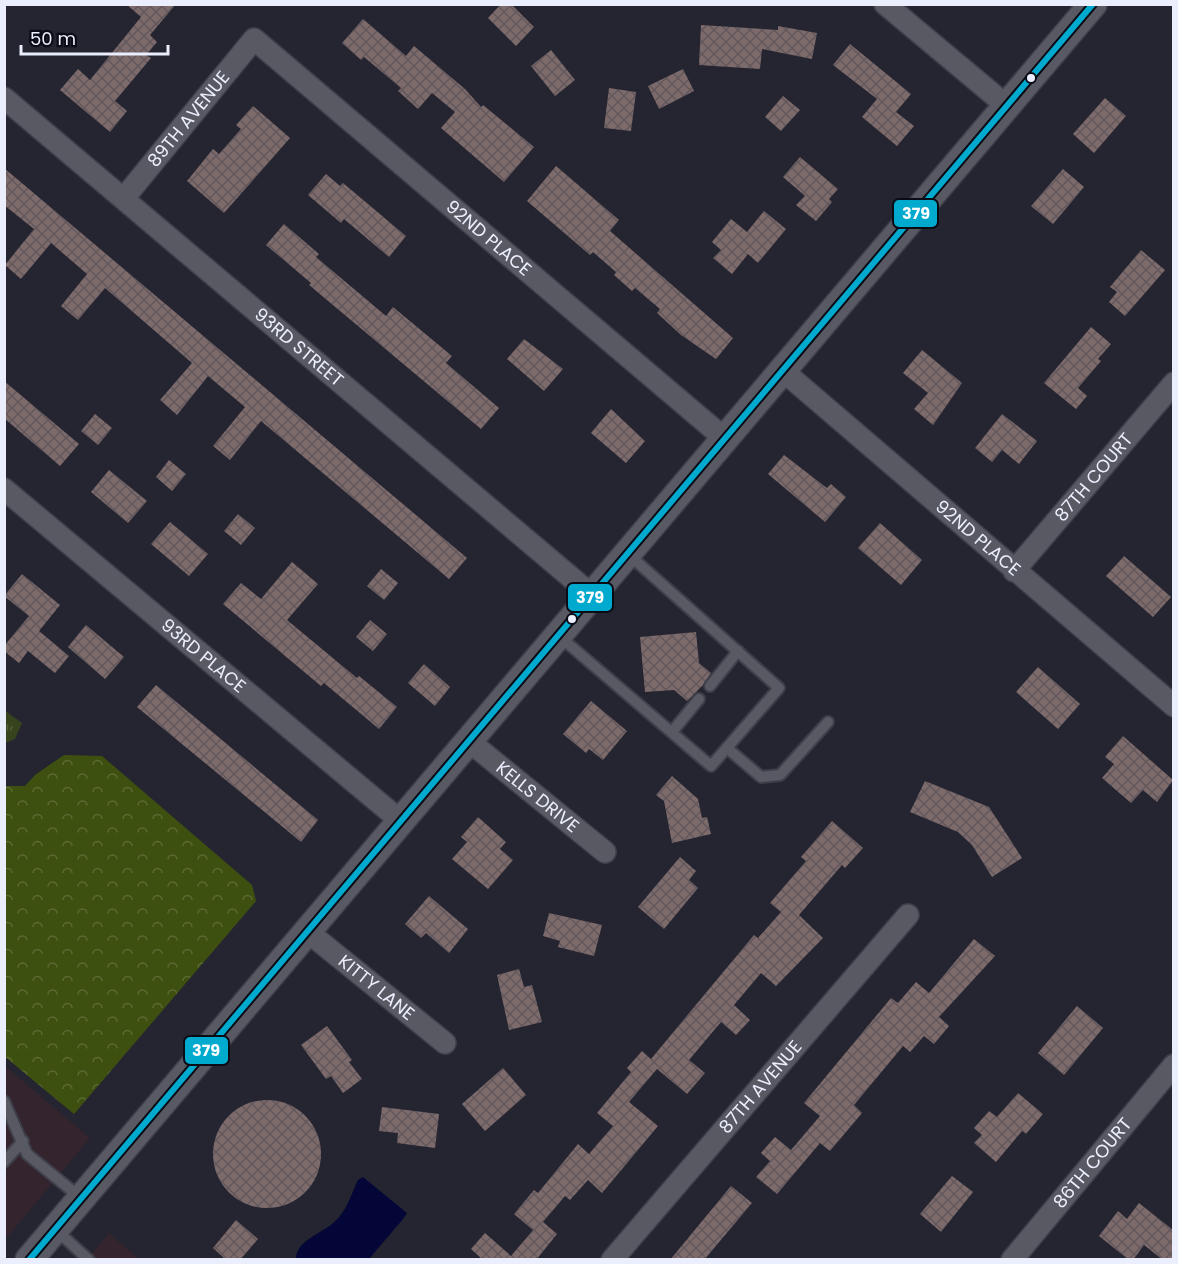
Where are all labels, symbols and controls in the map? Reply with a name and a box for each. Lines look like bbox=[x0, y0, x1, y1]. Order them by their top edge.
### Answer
scale bar bbox=[21, 18, 168, 56]
text: 50 m bbox=[30, 26, 76, 51]
street label: 89TH AVENUE bbox=[141, 65, 235, 172]
unlabelled marker bbox=[1025, 72, 1037, 84]
street label: 92ND PLACE bbox=[441, 194, 537, 281]
line badge: 379 bbox=[893, 199, 938, 228]
text: 379 bbox=[902, 202, 930, 225]
street label: 93RD STREET bbox=[249, 302, 349, 392]
street label: 87TH COURT bbox=[1048, 427, 1138, 527]
street label: 92ND PLACE bbox=[930, 494, 1026, 581]
line badge: 379 bbox=[567, 583, 613, 612]
text: 379 bbox=[576, 586, 604, 609]
street label: 93RD PLACE bbox=[156, 613, 252, 698]
unlabelled marker bbox=[566, 613, 578, 625]
street label: KELLS DRIVE bbox=[491, 755, 585, 838]
street label: KITTY LANE bbox=[333, 948, 420, 1026]
street label: 87TH AVENUE bbox=[713, 1035, 807, 1139]
line badge: 379 bbox=[184, 1036, 229, 1065]
text: 379 bbox=[192, 1039, 220, 1062]
street label: 86TH COURT bbox=[1047, 1112, 1137, 1213]

